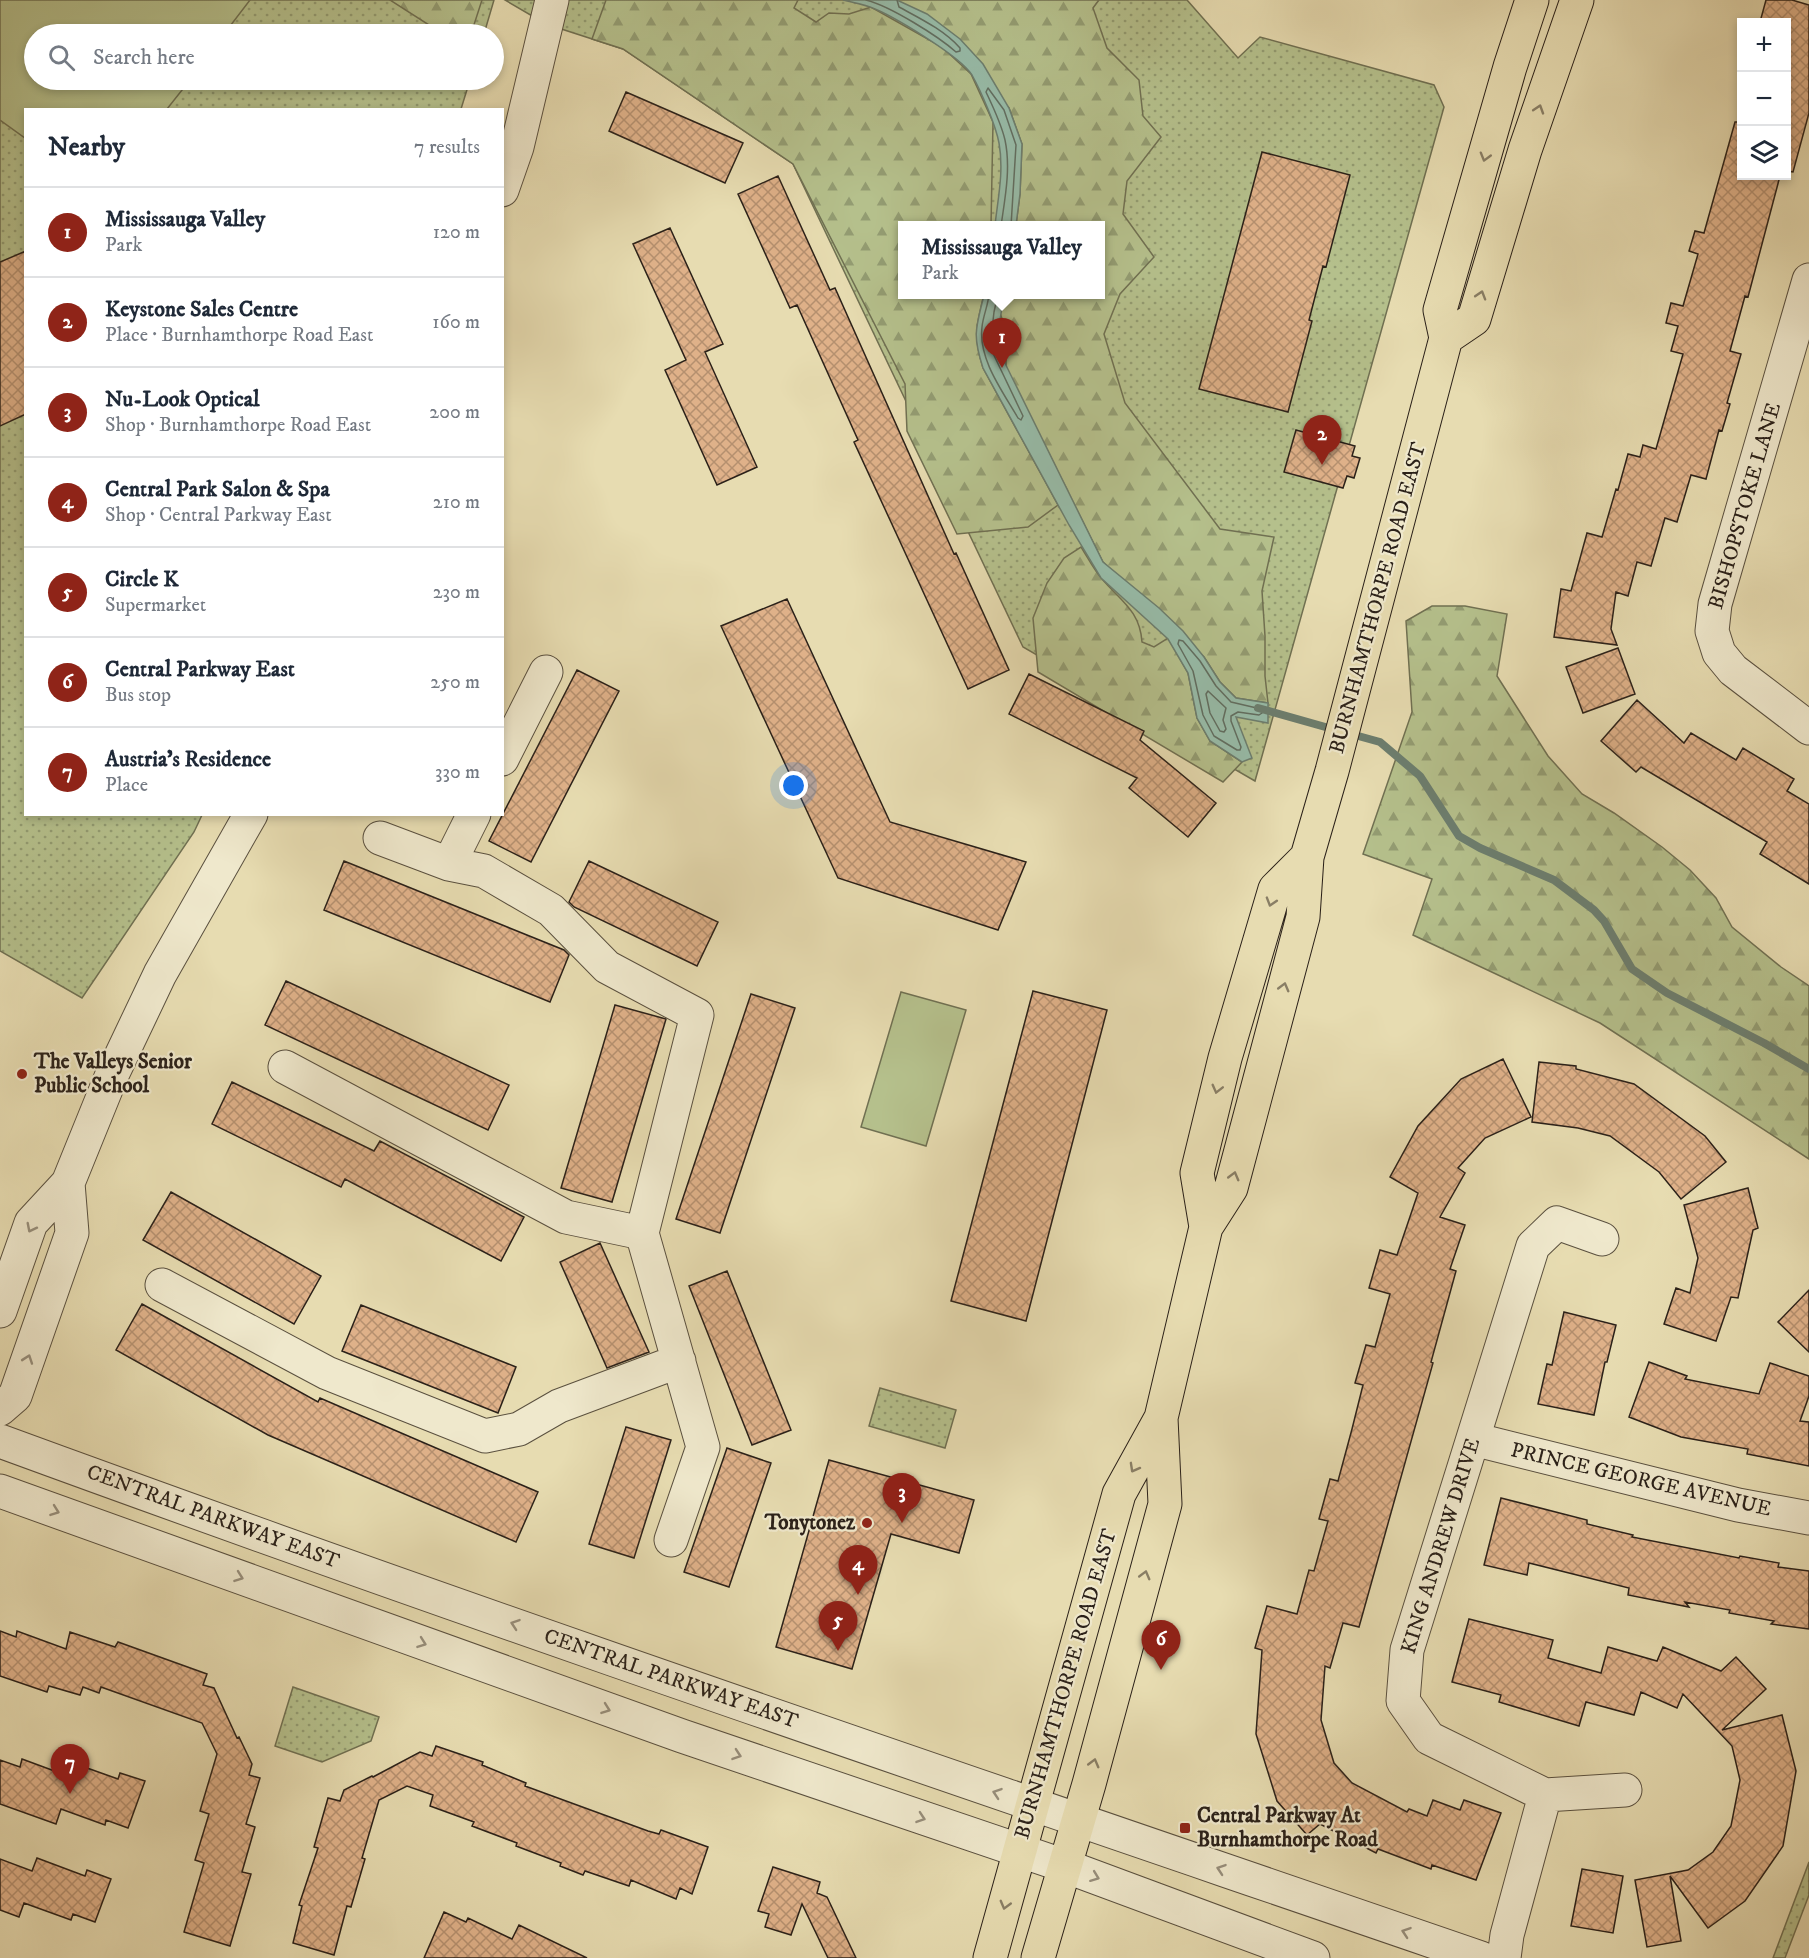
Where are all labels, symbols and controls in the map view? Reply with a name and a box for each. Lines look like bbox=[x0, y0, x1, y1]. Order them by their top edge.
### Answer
map controls bbox=[1737, 18, 1791, 180]
button: + bbox=[1737, 18, 1791, 72]
search box bbox=[24, 24, 504, 90]
icon: search bbox=[45, 41, 78, 74]
text: Search here bbox=[93, 44, 195, 71]
button: − bbox=[1737, 72, 1791, 126]
one-way arrow bbox=[1531, 104, 1544, 115]
button: layers bbox=[1737, 126, 1791, 180]
text: Nearby bbox=[48, 131, 125, 164]
text: 7 results bbox=[414, 135, 480, 160]
one-way arrow bbox=[1480, 151, 1492, 161]
text: Mississauga Valley bbox=[105, 206, 265, 233]
text: 1 bbox=[64, 220, 71, 245]
text: 120 m bbox=[433, 220, 480, 245]
popup bbox=[898, 221, 1105, 299]
text: Park bbox=[105, 233, 142, 258]
text: Mississauga Valley bbox=[921, 234, 1082, 261]
text: Park bbox=[921, 261, 959, 286]
one-way arrow bbox=[1474, 290, 1486, 301]
text: Keystone Sales Centre bbox=[105, 296, 298, 323]
text: 2 bbox=[63, 310, 72, 335]
text: 160 m bbox=[432, 310, 480, 335]
pin: 1 bbox=[982, 318, 1022, 368]
text: Place · Burnhamthorpe Road East bbox=[105, 323, 373, 348]
text: Nu-Look Optical bbox=[105, 386, 260, 413]
text: 3 bbox=[64, 400, 71, 425]
text: 200 m bbox=[429, 400, 480, 425]
street label: BISHOPSTOKE LANE bbox=[1703, 400, 1787, 612]
text: Shop · Burnhamthorpe Road East bbox=[105, 413, 371, 438]
pin: 2 bbox=[1302, 416, 1342, 465]
street label: BURNHAMTHORPE ROAD EAST bbox=[1324, 439, 1432, 757]
text: Central Park Salon & Spa bbox=[105, 476, 330, 503]
text: 4 bbox=[62, 490, 73, 515]
text: 210 m bbox=[433, 490, 480, 515]
text: Shop · Central Parkway East bbox=[105, 503, 332, 528]
text: Circle K bbox=[105, 566, 179, 593]
text: 5 bbox=[63, 580, 72, 605]
text: 230 m bbox=[433, 580, 480, 605]
text: Supermarket bbox=[105, 593, 206, 618]
text: Central Parkway East bbox=[105, 656, 295, 683]
text: 6 bbox=[62, 670, 73, 695]
text: 250 m bbox=[430, 670, 480, 695]
text: Bus stop bbox=[105, 683, 171, 708]
text: Austria's Residence bbox=[105, 746, 271, 773]
text: 7 bbox=[62, 760, 73, 785]
text: 330 m bbox=[435, 760, 480, 785]
your location bbox=[779, 771, 808, 800]
text: Place bbox=[105, 773, 148, 798]
one-way arrow bbox=[1266, 896, 1278, 907]
one-way arrow bbox=[1277, 982, 1289, 993]
place label: The Valleys Senior Public School bbox=[33, 1049, 193, 1099]
marker: The Valleys Senior Public School bbox=[15, 1067, 29, 1081]
one-way arrow bbox=[1212, 1084, 1225, 1094]
one-way arrow bbox=[1227, 1171, 1240, 1181]
one-way arrow bbox=[27, 1221, 38, 1232]
one-way arrow bbox=[20, 1354, 33, 1365]
street label: KING ANDREW DRIVE bbox=[1396, 1435, 1486, 1657]
street label: PRINCE GEORGE AVENUE bbox=[1508, 1437, 1774, 1523]
street label: CENTRAL PARKWAY EAST bbox=[83, 1459, 343, 1575]
one-way arrow bbox=[1129, 1462, 1141, 1472]
pin: 3 bbox=[882, 1474, 922, 1523]
one-way arrow bbox=[49, 1504, 60, 1516]
place label: Tonytonez bbox=[764, 1510, 856, 1536]
marker: Tonytonez bbox=[860, 1516, 874, 1530]
street label: BURNHAMTHORPE ROAD EAST bbox=[1009, 1526, 1123, 1842]
pin: 4 bbox=[838, 1546, 878, 1595]
one-way arrow bbox=[233, 1569, 243, 1582]
one-way arrow bbox=[1138, 1570, 1151, 1580]
pin: 5 bbox=[818, 1602, 858, 1651]
one-way arrow bbox=[511, 1619, 521, 1632]
pin: 6 bbox=[1142, 1620, 1180, 1670]
street label: CENTRAL PARKWAY EAST bbox=[541, 1623, 802, 1735]
one-way arrow bbox=[416, 1635, 427, 1648]
one-way arrow bbox=[600, 1701, 611, 1714]
pin: 7 bbox=[50, 1744, 90, 1794]
one-way arrow bbox=[731, 1747, 742, 1760]
one-way arrow bbox=[1087, 1758, 1100, 1768]
one-way arrow bbox=[992, 1787, 1003, 1800]
place label: Central Parkway At Burnhamthorpe Road bbox=[1197, 1803, 1378, 1853]
one-way arrow bbox=[915, 1811, 926, 1823]
marker: Central Parkway At Burnhamthorpe Road bbox=[1178, 1821, 1192, 1835]
one-way arrow bbox=[1216, 1863, 1227, 1876]
one-way arrow bbox=[1089, 1870, 1100, 1882]
one-way arrow bbox=[1000, 1899, 1012, 1910]
one-way arrow bbox=[1401, 1927, 1412, 1940]

